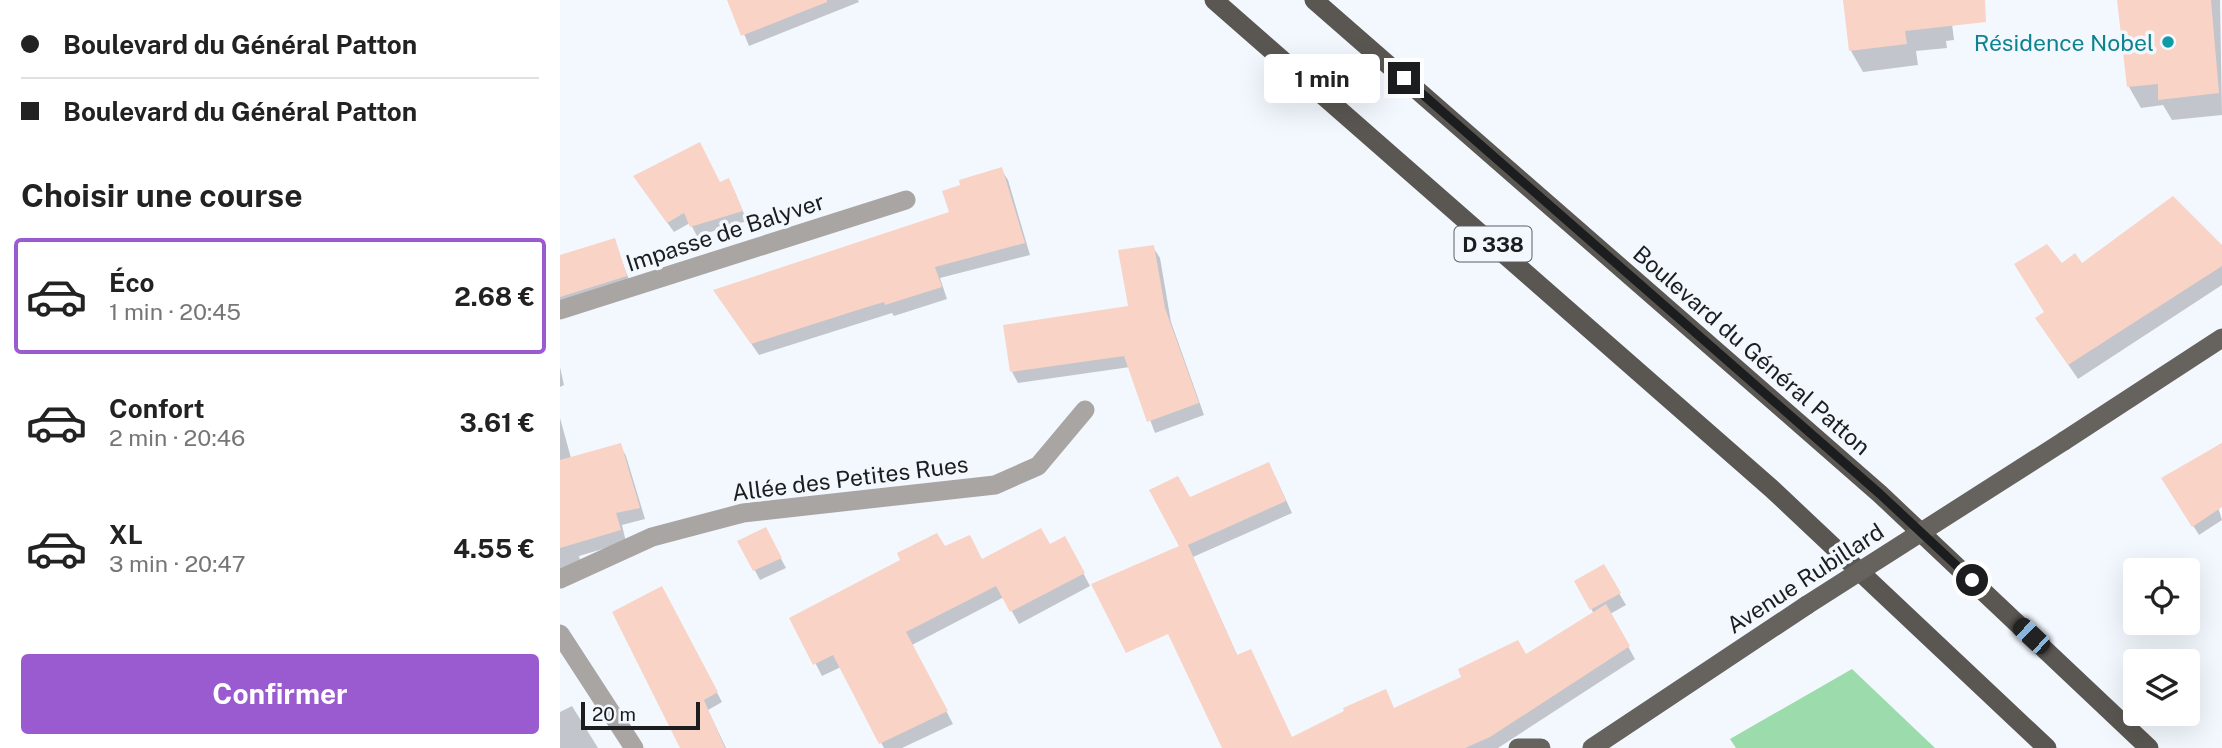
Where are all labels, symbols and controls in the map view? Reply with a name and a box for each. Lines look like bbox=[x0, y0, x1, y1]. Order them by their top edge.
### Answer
text: Boulevard du Général Patton bbox=[63, 29, 417, 60]
place label: Résidence Nobel bbox=[1974, 29, 2154, 56]
marker: Résidence Nobel bbox=[2160, 34, 2176, 50]
callout: 1 min bbox=[1264, 54, 1380, 102]
route end bbox=[1388, 62, 1420, 94]
text: 1 min bbox=[1294, 65, 1350, 92]
text: Boulevard du Général Patton bbox=[63, 96, 417, 127]
text: Choisir une course bbox=[21, 177, 303, 214]
street label: Impasse de Balyver bbox=[623, 187, 827, 277]
road number: D 338 bbox=[1454, 226, 1532, 262]
street label: Boulevard du Général Patton bbox=[1628, 240, 1876, 460]
icon: car bbox=[25, 265, 88, 328]
text: Éco bbox=[109, 267, 155, 298]
text: 2.68 € bbox=[454, 281, 535, 312]
text: 1 min · 20:45 bbox=[109, 298, 241, 325]
icon: car bbox=[25, 391, 88, 454]
text: Confort bbox=[109, 393, 205, 424]
text: 3.61 € bbox=[460, 407, 535, 438]
text: 2 min · 20:46 bbox=[109, 424, 245, 451]
street label: Allée des Petites Rues bbox=[730, 450, 970, 506]
icon: car bbox=[25, 517, 88, 580]
street label: Avenue Rubillard bbox=[1721, 517, 1889, 639]
text: XL bbox=[109, 519, 143, 550]
text: 4.55 € bbox=[453, 533, 535, 564]
text: 3 min · 20:47 bbox=[109, 550, 245, 577]
map controls bbox=[2123, 558, 2200, 726]
button: locate bbox=[2123, 558, 2200, 635]
route start bbox=[1956, 564, 1988, 596]
car bbox=[2009, 614, 2054, 658]
button: layers bbox=[2123, 649, 2200, 726]
button: Confirmer bbox=[21, 654, 539, 734]
scale bar bbox=[581, 699, 700, 731]
text: 20 m bbox=[592, 703, 636, 725]

